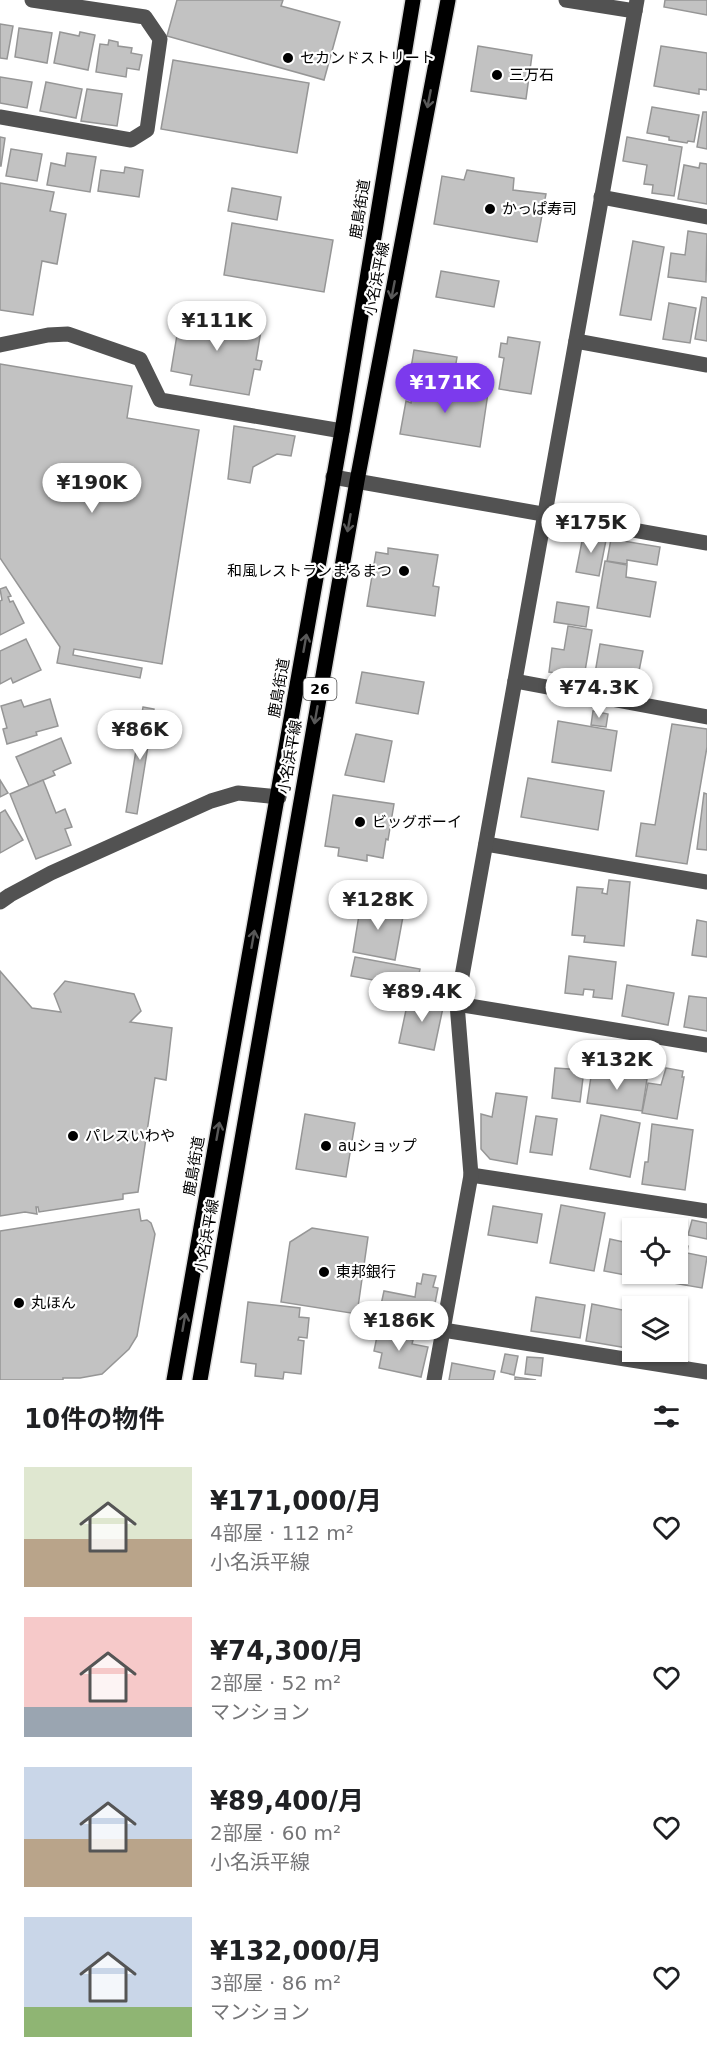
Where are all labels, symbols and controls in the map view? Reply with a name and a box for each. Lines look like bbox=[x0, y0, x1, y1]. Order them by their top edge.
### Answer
place label: セカンドストリート bbox=[300, 49, 435, 67]
marker: セカンドストリート bbox=[281, 51, 295, 65]
place label: 三万石 bbox=[509, 66, 554, 84]
marker: 三万石 bbox=[490, 68, 504, 82]
one-way arrow bbox=[423, 88, 434, 108]
street label: 鹿島街道 bbox=[346, 178, 374, 240]
place label: かっぱ寿司 bbox=[502, 200, 577, 218]
marker: かっぱ寿司 bbox=[483, 202, 497, 216]
street label: 小名浜平線 bbox=[361, 240, 393, 318]
one-way arrow bbox=[387, 280, 398, 300]
pin: ¥111K bbox=[175, 301, 259, 352]
text: ¥111K bbox=[181, 308, 253, 332]
pin: ¥171K bbox=[403, 363, 487, 414]
text: ¥171K bbox=[409, 370, 481, 394]
pin: ¥190K bbox=[50, 463, 134, 514]
text: ¥190K bbox=[56, 470, 128, 494]
pin: ¥175K bbox=[549, 503, 633, 554]
text: ¥175K bbox=[555, 510, 627, 534]
one-way arrow bbox=[344, 513, 355, 533]
place label: 和風レストランまるまつ bbox=[227, 562, 392, 580]
marker: 和風レストランまるまつ bbox=[397, 564, 411, 578]
one-way arrow bbox=[300, 634, 311, 653]
street label: 鹿島街道 bbox=[265, 657, 293, 719]
pin: ¥74.3K bbox=[550, 668, 648, 719]
text: ¥74.3K bbox=[560, 675, 638, 699]
road number: 26 bbox=[304, 678, 336, 700]
one-way arrow bbox=[310, 705, 321, 725]
pin: ¥86K bbox=[104, 710, 176, 761]
text: ¥86K bbox=[111, 717, 169, 741]
street label: 小名浜平線 bbox=[275, 718, 305, 796]
place label: ビッグボーイ bbox=[372, 813, 462, 831]
marker: ビッグボーイ bbox=[353, 815, 367, 829]
pin: ¥128K bbox=[336, 880, 420, 931]
text: ¥128K bbox=[342, 887, 414, 911]
one-way arrow bbox=[248, 929, 259, 949]
pin: ¥89.4K bbox=[373, 972, 471, 1023]
text: ¥89.4K bbox=[383, 979, 461, 1003]
pin: ¥132K bbox=[575, 1040, 659, 1091]
text: ¥132K bbox=[581, 1047, 653, 1071]
one-way arrow bbox=[213, 1121, 224, 1141]
place label: パレスいわや bbox=[85, 1127, 175, 1145]
marker: パレスいわや bbox=[66, 1129, 80, 1143]
street label: 鹿島街道 bbox=[180, 1135, 208, 1197]
place label: auショップ bbox=[338, 1137, 417, 1155]
marker: auショップ bbox=[319, 1139, 333, 1153]
street label: 小名浜平線 bbox=[192, 1197, 222, 1275]
map controls bbox=[622, 1218, 688, 1362]
button: locate bbox=[622, 1218, 688, 1284]
place label: 東邦銀行 bbox=[336, 1263, 396, 1281]
marker: 東邦銀行 bbox=[317, 1265, 331, 1279]
place label: 丸ほん bbox=[31, 1294, 76, 1312]
marker: 丸ほん bbox=[12, 1296, 26, 1310]
button: layers bbox=[622, 1296, 688, 1362]
pin: ¥186K bbox=[357, 1301, 441, 1352]
text: ¥186K bbox=[363, 1308, 435, 1332]
one-way arrow bbox=[179, 1313, 190, 1333]
icon: filters bbox=[650, 1400, 683, 1433]
text: 10件の物件 bbox=[24, 1404, 164, 1434]
text: ¥171,000/月 bbox=[210, 1486, 382, 1516]
icon: home bbox=[72, 1491, 144, 1563]
icon: heart bbox=[650, 1511, 683, 1544]
text: 4部屋 · 112 m² bbox=[210, 1521, 354, 1545]
text: 小名浜平線 bbox=[210, 1550, 310, 1574]
text: ¥74,300/月 bbox=[210, 1636, 364, 1666]
icon: home bbox=[72, 1641, 144, 1713]
icon: heart bbox=[650, 1661, 683, 1694]
text: 2部屋 · 52 m² bbox=[210, 1671, 341, 1695]
text: マンション bbox=[210, 1700, 310, 1724]
text: ¥89,400/月 bbox=[210, 1786, 364, 1816]
icon: home bbox=[72, 1791, 144, 1863]
icon: heart bbox=[650, 1811, 683, 1844]
text: 2部屋 · 60 m² bbox=[210, 1821, 341, 1845]
text: 小名浜平線 bbox=[210, 1850, 310, 1874]
text: ¥132,000/月 bbox=[210, 1936, 382, 1966]
icon: home bbox=[72, 1941, 144, 2013]
icon: heart bbox=[650, 1961, 683, 1994]
text: 3部屋 · 86 m² bbox=[210, 1971, 341, 1995]
text: マンション bbox=[210, 2000, 310, 2024]

